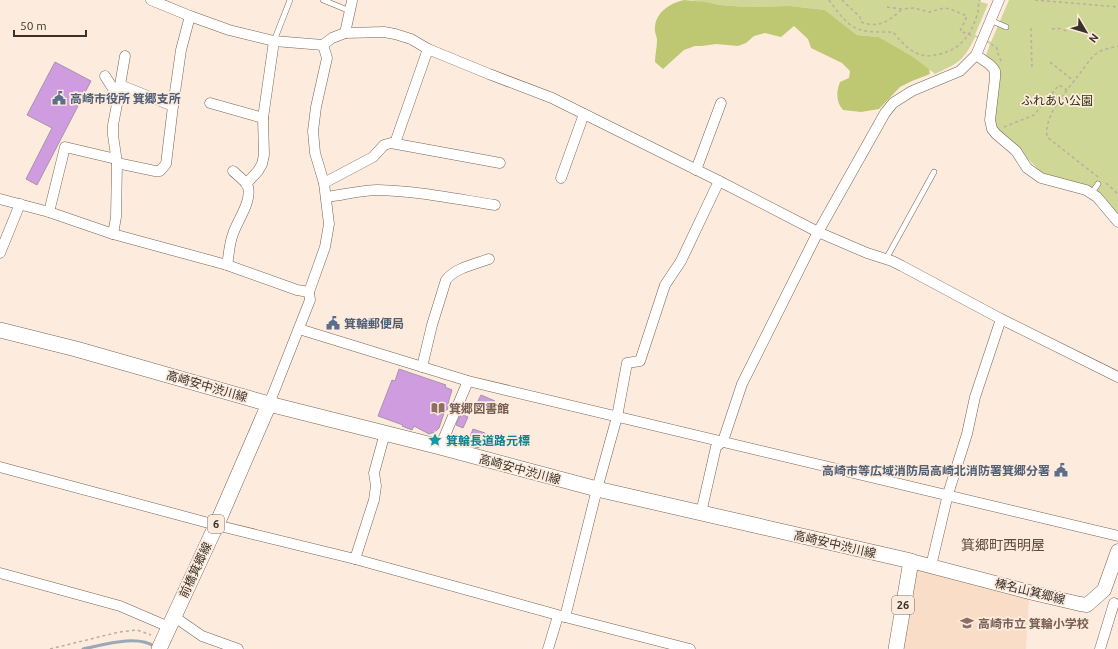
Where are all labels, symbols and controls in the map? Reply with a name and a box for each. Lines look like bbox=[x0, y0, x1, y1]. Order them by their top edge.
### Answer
scale bar bbox=[14, 12, 86, 38]
north arrow bbox=[1066, 12, 1106, 52]
text: 50 m bbox=[20, 19, 47, 32]
text: N bbox=[1087, 31, 1101, 45]
public building icon: 高崎市役所 箕郷支所 bbox=[51, 90, 67, 106]
place label: 高崎市役所 箕郷支所 bbox=[70, 92, 181, 105]
park label: ふれあい公園 bbox=[1021, 94, 1093, 107]
public building icon: 箕輪郵便局 bbox=[325, 315, 341, 331]
place label: 箕輪郵便局 bbox=[344, 317, 404, 330]
street label: 高崎安中渋川線 bbox=[165, 368, 249, 404]
library icon: 箕郷図書館 bbox=[430, 400, 446, 416]
place label: 箕郷図書館 bbox=[449, 402, 509, 415]
place icon: 箕輪長道路元標 bbox=[427, 432, 443, 448]
place label: 箕輪長道路元標 bbox=[446, 434, 530, 447]
street label: 高崎安中渋川線 bbox=[478, 452, 562, 486]
public building icon: 高崎市等広域消防局高崎北消防署箕郷分署 bbox=[1053, 462, 1069, 478]
place label: 高崎市等広域消防局高崎北消防署箕郷分署 bbox=[822, 464, 1050, 477]
road number: 6 bbox=[208, 515, 224, 533]
street label: 高崎安中渋川線 bbox=[793, 528, 877, 560]
district label: 箕郷町西明屋 bbox=[961, 537, 1045, 553]
street label: 前橋箕郷線 bbox=[176, 540, 214, 600]
street label: 榛名山箕郷線 bbox=[993, 576, 1067, 606]
road number: 26 bbox=[892, 596, 914, 614]
school or university icon: 高崎市立 箕輪小学校 bbox=[959, 615, 975, 631]
place label: 高崎市立 箕輪小学校 bbox=[978, 617, 1089, 630]

